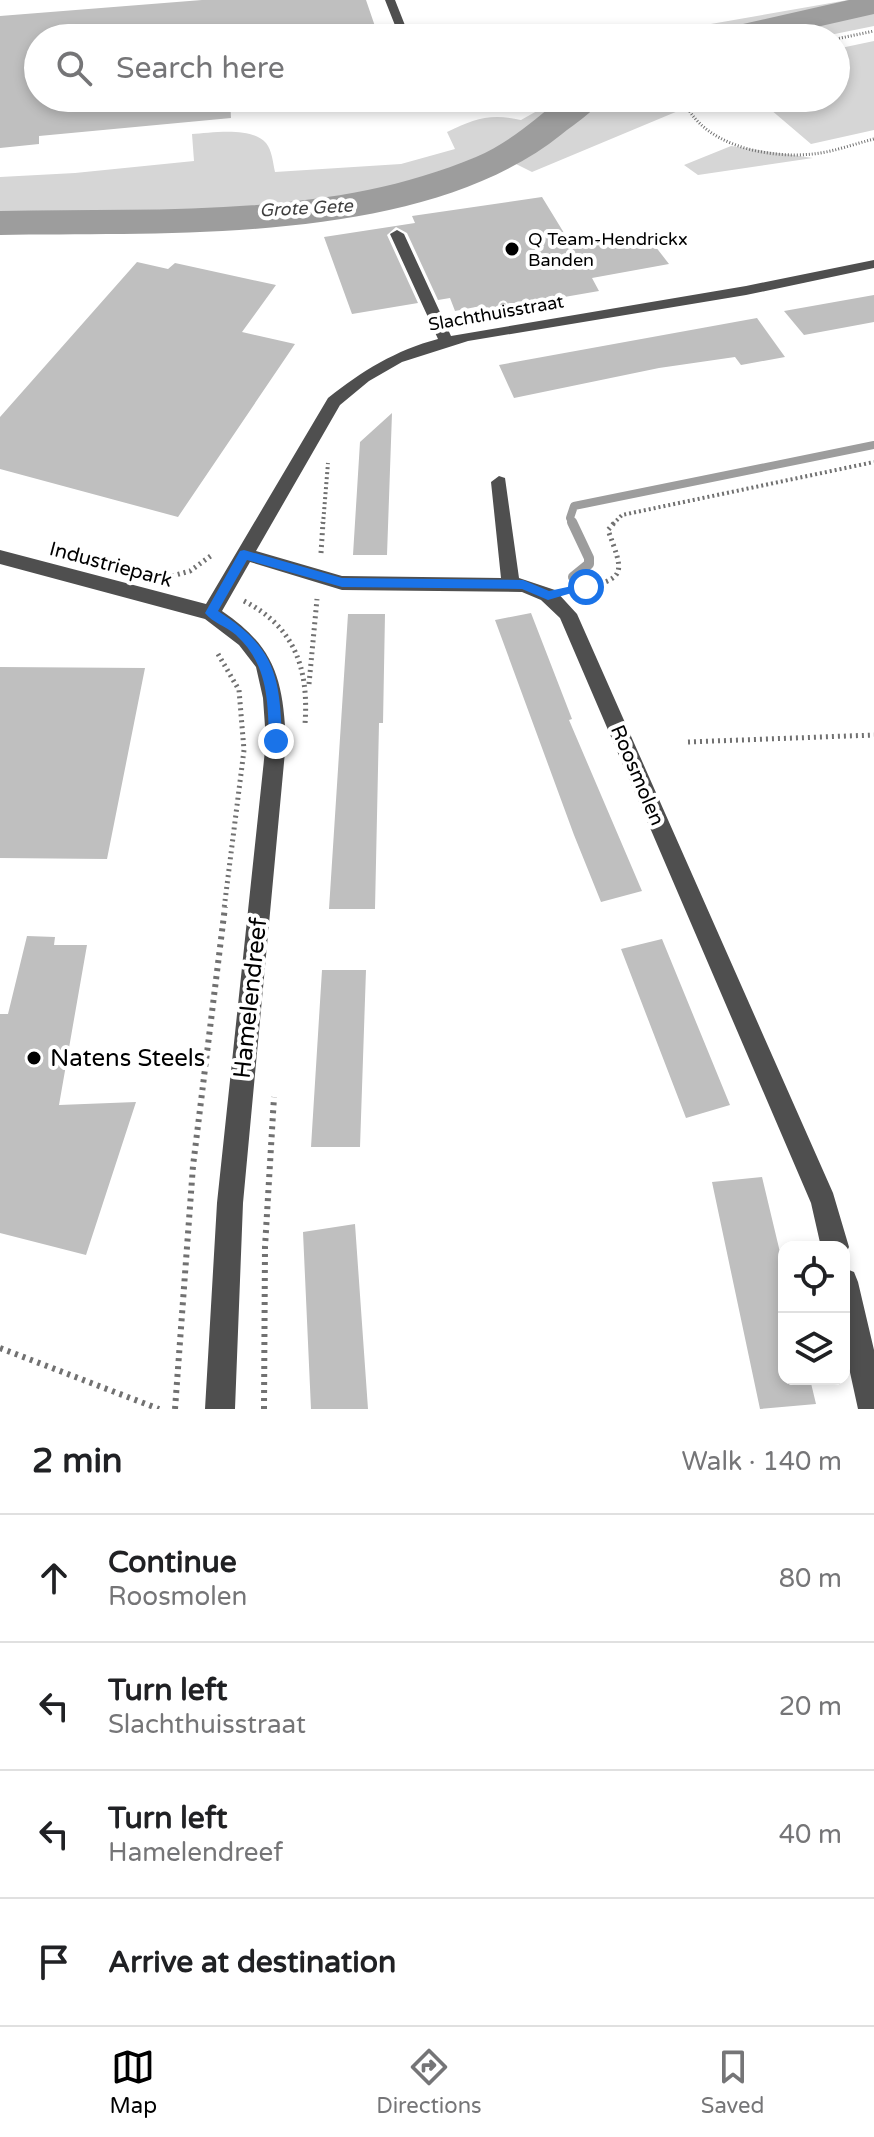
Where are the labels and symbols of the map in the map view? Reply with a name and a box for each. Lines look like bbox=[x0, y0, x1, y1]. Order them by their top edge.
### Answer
water label: Grote Gete bbox=[259, 195, 354, 221]
place label: Q Team-Hendrickx Banden bbox=[528, 228, 688, 271]
marker: Q Team-Hendrickx Banden bbox=[503, 240, 521, 258]
street label: Slachthuisstraat bbox=[427, 290, 565, 336]
street label: Industriepark bbox=[47, 537, 175, 593]
route start bbox=[568, 569, 604, 605]
street label: Roosmolen bbox=[605, 721, 669, 829]
route end bbox=[258, 723, 294, 759]
street label: Hamelendreef bbox=[228, 915, 273, 1080]
place label: Natens Steels bbox=[50, 1044, 205, 1073]
marker: Natens Steels bbox=[25, 1049, 43, 1067]

